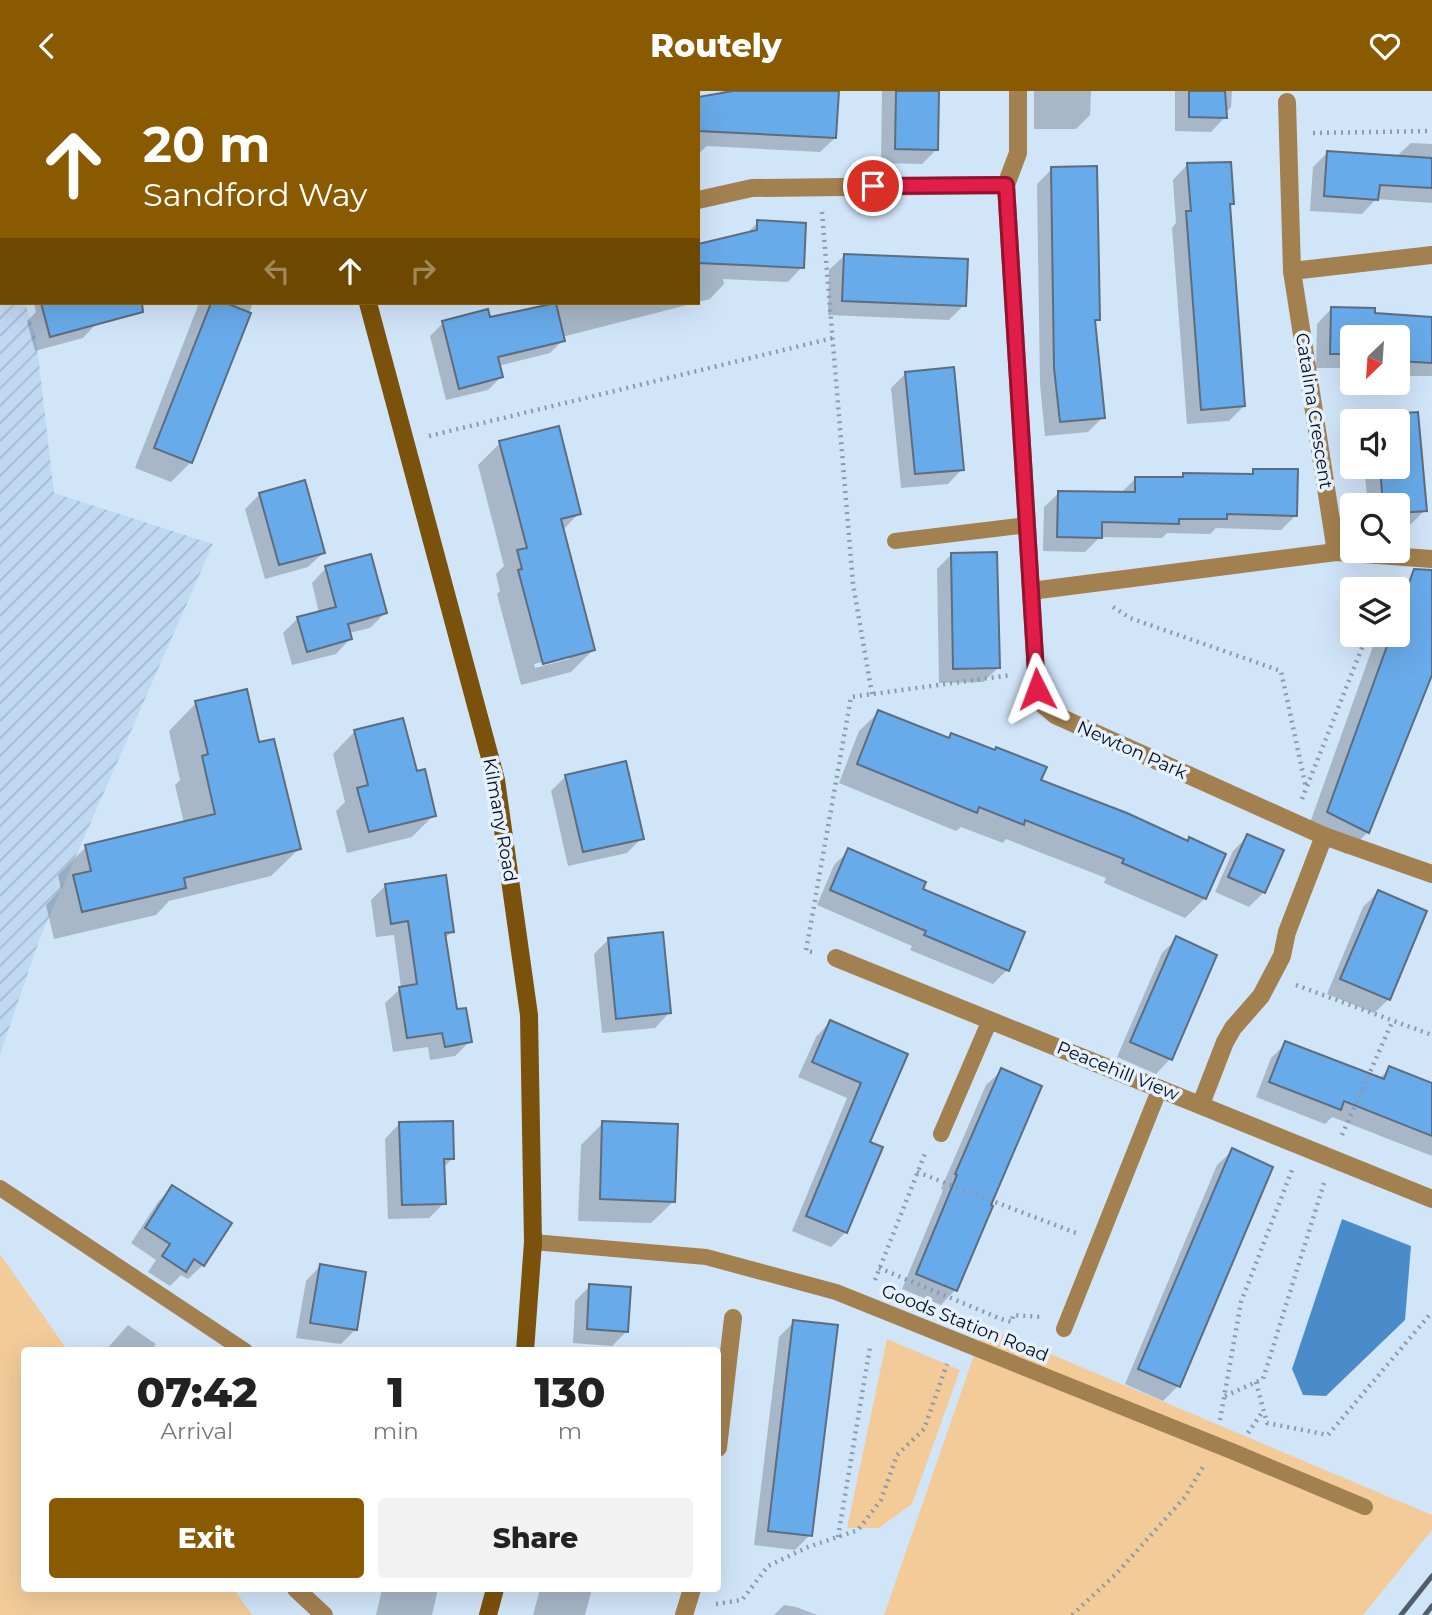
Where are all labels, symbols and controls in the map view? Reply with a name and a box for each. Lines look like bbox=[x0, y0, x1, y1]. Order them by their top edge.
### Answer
text: Routely bbox=[650, 26, 782, 65]
icon: back bbox=[28, 27, 66, 65]
icon: heart bbox=[1366, 27, 1404, 65]
text: 20 m bbox=[143, 115, 270, 174]
icon: ahead bbox=[28, 119, 119, 210]
pin bbox=[843, 156, 903, 216]
icon: arrive bbox=[854, 167, 892, 205]
text: Sandford Way bbox=[143, 175, 367, 214]
icon: left bbox=[258, 252, 296, 290]
icon: ahead bbox=[331, 252, 369, 290]
icon: right bbox=[404, 252, 442, 290]
north arrow bbox=[1340, 325, 1410, 395]
map controls bbox=[1340, 325, 1410, 647]
street label: Catalina Crescent bbox=[1291, 331, 1337, 491]
button: sound bbox=[1340, 409, 1410, 479]
button: search bbox=[1340, 493, 1410, 563]
button: layers bbox=[1340, 577, 1410, 647]
position arrow bbox=[1000, 652, 1074, 726]
street label: Newton Park bbox=[1074, 716, 1190, 784]
street label: Kilmany Road bbox=[478, 756, 522, 884]
street label: Peacehill View bbox=[1054, 1036, 1182, 1106]
street label: Goods Station Road bbox=[878, 1279, 1052, 1367]
text: 07:42 bbox=[136, 1366, 257, 1418]
text: 1 bbox=[387, 1366, 404, 1418]
text: 130 bbox=[534, 1366, 606, 1418]
text: Arrival bbox=[161, 1417, 233, 1445]
text: min bbox=[373, 1417, 419, 1445]
text: m bbox=[558, 1417, 582, 1445]
button: Exit bbox=[49, 1498, 364, 1578]
button: Share bbox=[378, 1498, 693, 1578]

